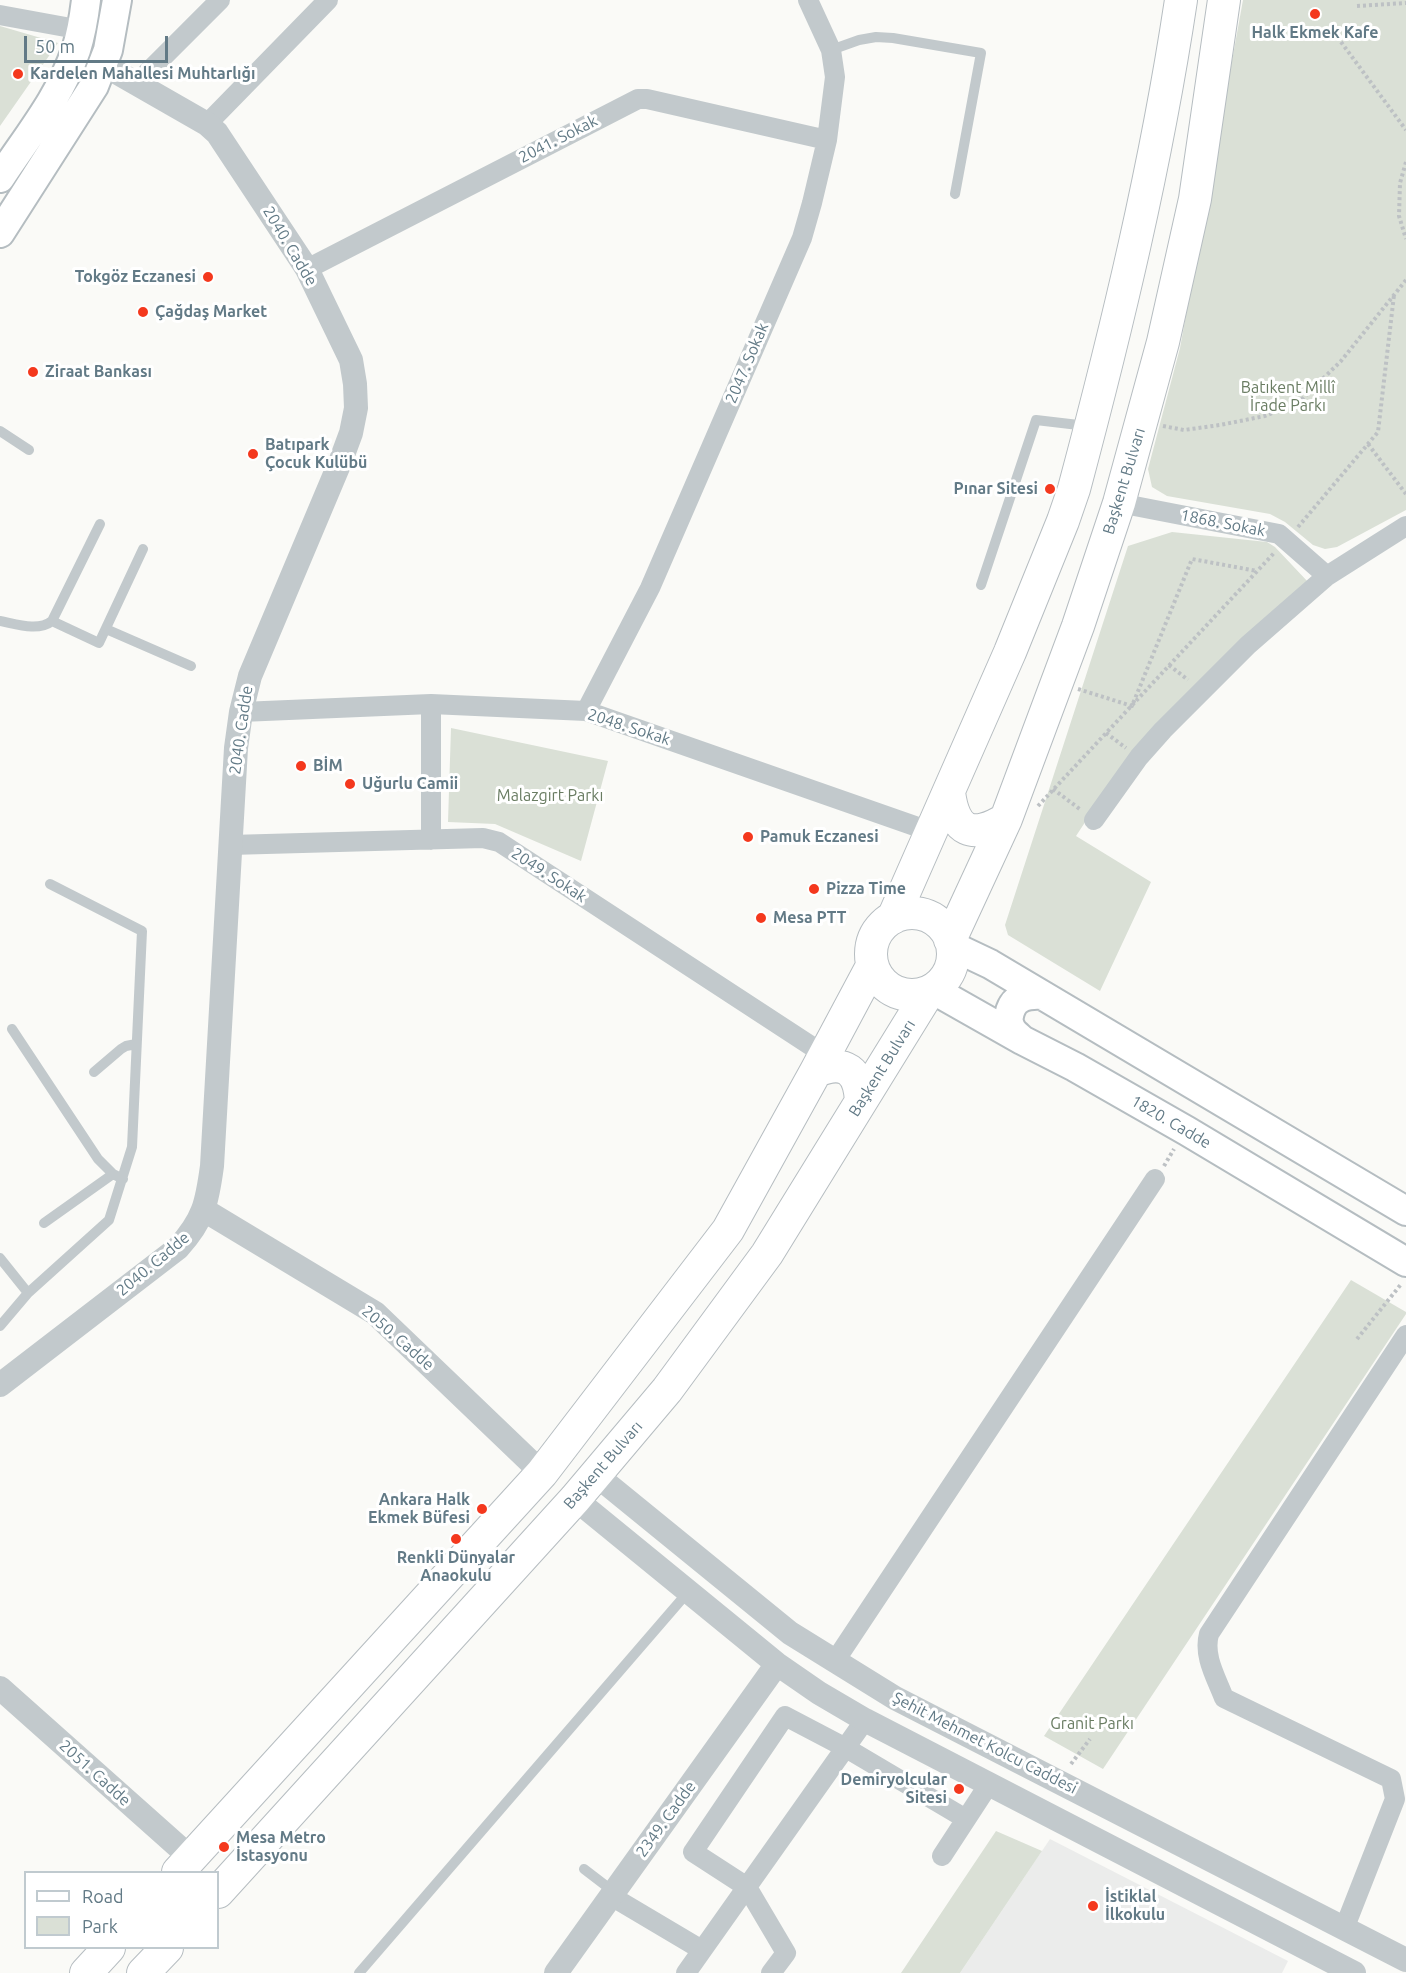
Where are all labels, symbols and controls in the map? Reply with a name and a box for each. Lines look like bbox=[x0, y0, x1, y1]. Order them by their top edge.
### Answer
marker: Halk Ekmek Kafe bbox=[1308, 7, 1322, 21]
place label: Halk Ekmek Kafe bbox=[1251, 23, 1379, 43]
scale bar bbox=[27, 24, 171, 62]
text: 50 m bbox=[35, 36, 75, 56]
place label: Kardelen Mahallesi Muhtarlığı bbox=[30, 64, 255, 84]
marker: Kardelen Mahallesi Muhtarlığı bbox=[11, 67, 25, 81]
street label: 2041. Sokak bbox=[515, 111, 601, 167]
street label: 2040. Cadde bbox=[259, 203, 321, 289]
place label: Tokgöz Eczanesi bbox=[75, 267, 196, 287]
marker: Tokgöz Eczanesi bbox=[201, 270, 215, 284]
place label: Çağdaş Market bbox=[155, 302, 267, 322]
marker: Çağdaş Market bbox=[136, 305, 150, 319]
street label: 2047. Sokak bbox=[721, 320, 773, 406]
place label: Ziraat Bankası bbox=[45, 362, 152, 382]
marker: Ziraat Bankası bbox=[26, 365, 40, 379]
park label: Batıkent Millî İrade Parkı bbox=[1241, 378, 1335, 416]
street label: Başkent Bulvarı bbox=[1099, 425, 1149, 537]
place label: Batıpark Çocuk Kulübü bbox=[265, 435, 367, 473]
marker: Batıpark Çocuk Kulübü bbox=[246, 447, 260, 461]
place label: Pınar Sitesi bbox=[954, 479, 1038, 499]
marker: Pınar Sitesi bbox=[1043, 482, 1057, 496]
street label: 1868. Sokak bbox=[1179, 505, 1267, 541]
street label: 2040. Cadde bbox=[225, 684, 257, 776]
street label: 2048. Sokak bbox=[585, 705, 673, 749]
place label: BİM bbox=[313, 756, 343, 776]
marker: BİM bbox=[294, 759, 308, 773]
place label: Uğurlu Camii bbox=[362, 774, 458, 794]
marker: Uğurlu Camii bbox=[343, 777, 357, 791]
park label: Malazgirt Parkı bbox=[497, 786, 603, 806]
place label: Pamuk Eczanesi bbox=[760, 827, 879, 847]
marker: Pamuk Eczanesi bbox=[741, 830, 755, 844]
street label: 2049. Sokak bbox=[508, 844, 590, 906]
place label: Pizza Time bbox=[826, 879, 906, 899]
marker: Pizza Time bbox=[807, 882, 821, 896]
place label: Mesa PTT bbox=[773, 908, 846, 928]
marker: Mesa PTT bbox=[754, 911, 768, 925]
street label: Başkent Bulvarı bbox=[845, 1016, 919, 1120]
street label: 1820. Cadde bbox=[1128, 1091, 1214, 1153]
street label: 2040. Cadde bbox=[113, 1228, 193, 1300]
street label: 2050. Cadde bbox=[358, 1301, 438, 1375]
street label: Başkent Bulvarı bbox=[560, 1417, 646, 1513]
place label: Ankara Halk Ekmek Büfesi bbox=[368, 1490, 470, 1528]
marker: Ankara Halk Ekmek Büfesi bbox=[475, 1502, 489, 1516]
marker: Renkli Dünyalar Anaokulu bbox=[449, 1532, 463, 1546]
place label: Renkli Dünyalar Anaokulu bbox=[397, 1548, 515, 1586]
street label: Şehit Mehmet Kolcu Caddesi bbox=[890, 1688, 1080, 1798]
park label: Granit Parkı bbox=[1050, 1714, 1134, 1734]
street label: 2051. Cadde bbox=[55, 1736, 135, 1810]
place label: Demiryolcular Sitesi bbox=[841, 1770, 947, 1808]
street label: 2349. Cadde bbox=[632, 1777, 700, 1861]
marker: Demiryolcular Sitesi bbox=[952, 1782, 966, 1796]
place label: Mesa Metro İstasyonu bbox=[236, 1828, 326, 1866]
marker: Mesa Metro İstasyonu bbox=[217, 1840, 231, 1854]
legend bbox=[24, 1871, 219, 1949]
text: Road bbox=[82, 1886, 124, 1906]
place label: İstiklal İlkokulu bbox=[1105, 1887, 1165, 1925]
marker: İstiklal İlkokulu bbox=[1086, 1899, 1100, 1913]
text: Park bbox=[82, 1916, 118, 1936]

